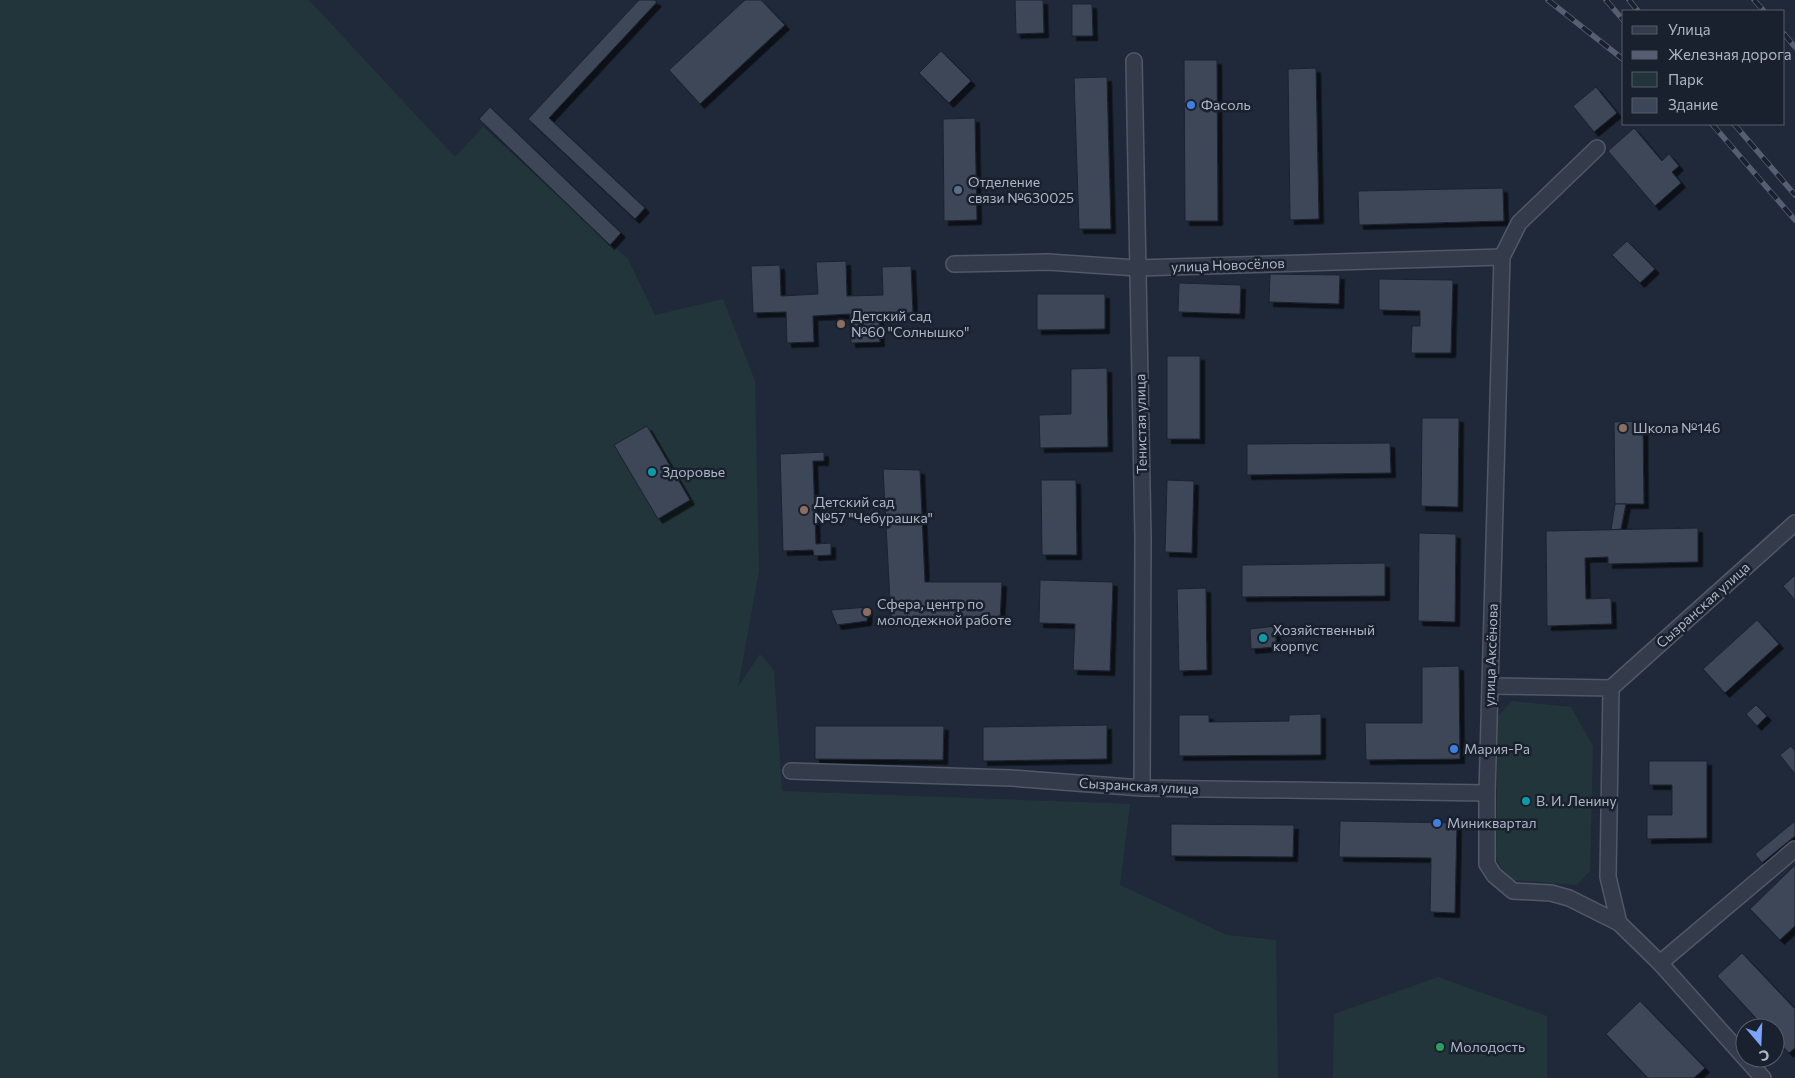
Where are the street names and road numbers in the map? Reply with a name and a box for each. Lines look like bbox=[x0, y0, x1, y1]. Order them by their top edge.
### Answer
street label: улица Новосёлов bbox=[1171, 254, 1285, 275]
street label: Тенистая улица bbox=[1131, 374, 1150, 474]
street label: Сызранская улица bbox=[1652, 558, 1753, 651]
street label: улица Аксёнова bbox=[1480, 603, 1501, 707]
street label: Сызранская улица bbox=[1079, 774, 1199, 797]

